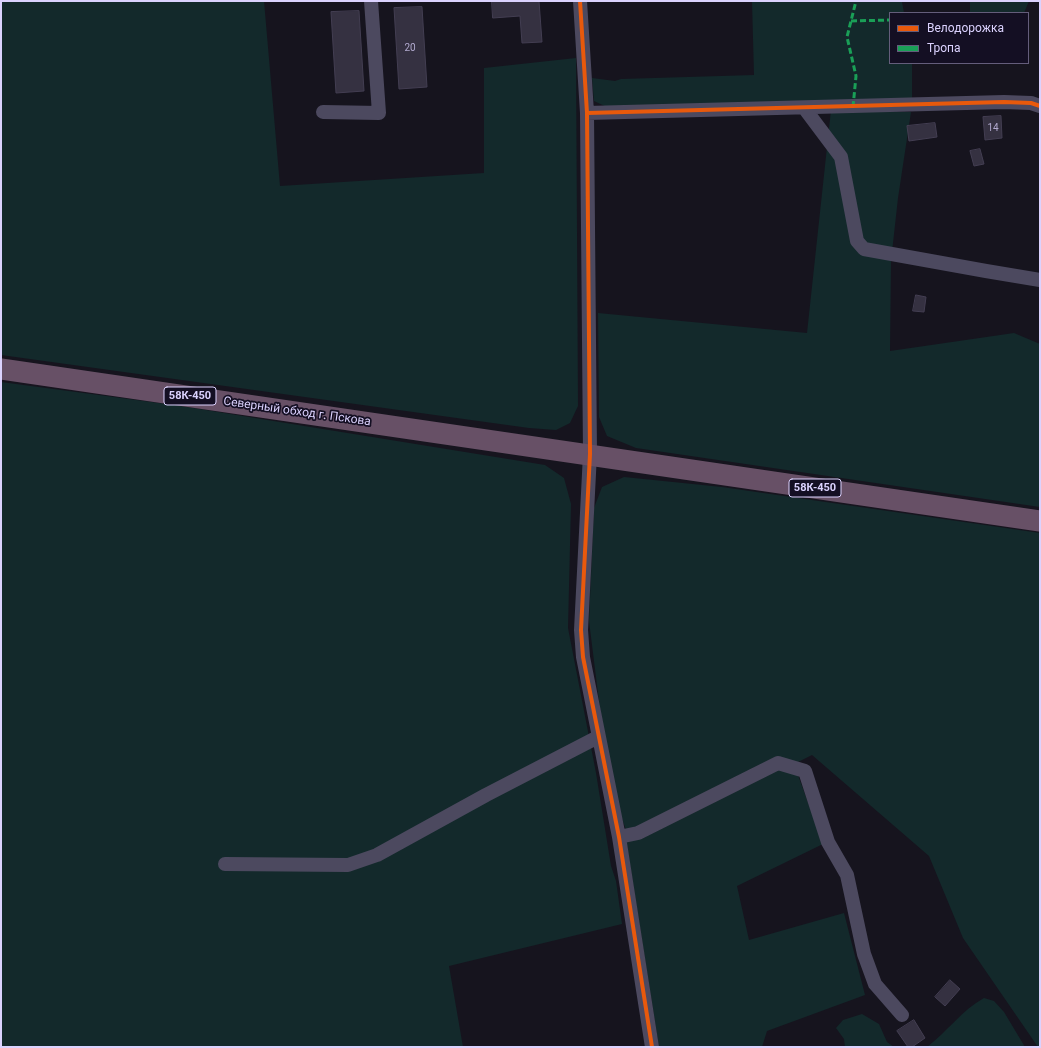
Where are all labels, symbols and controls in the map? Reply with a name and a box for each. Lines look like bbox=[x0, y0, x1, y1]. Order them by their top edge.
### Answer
legend bbox=[889, 12, 1029, 64]
text: Велодорожка bbox=[927, 21, 1004, 35]
text: Тропа bbox=[927, 41, 961, 55]
house number: 20 bbox=[404, 42, 416, 54]
house number: 14 bbox=[987, 122, 999, 134]
road number: 58К-450 bbox=[164, 387, 216, 405]
street label: Северный обход г. Пскова bbox=[222, 395, 372, 429]
road number: 58К-450 bbox=[789, 479, 841, 497]

